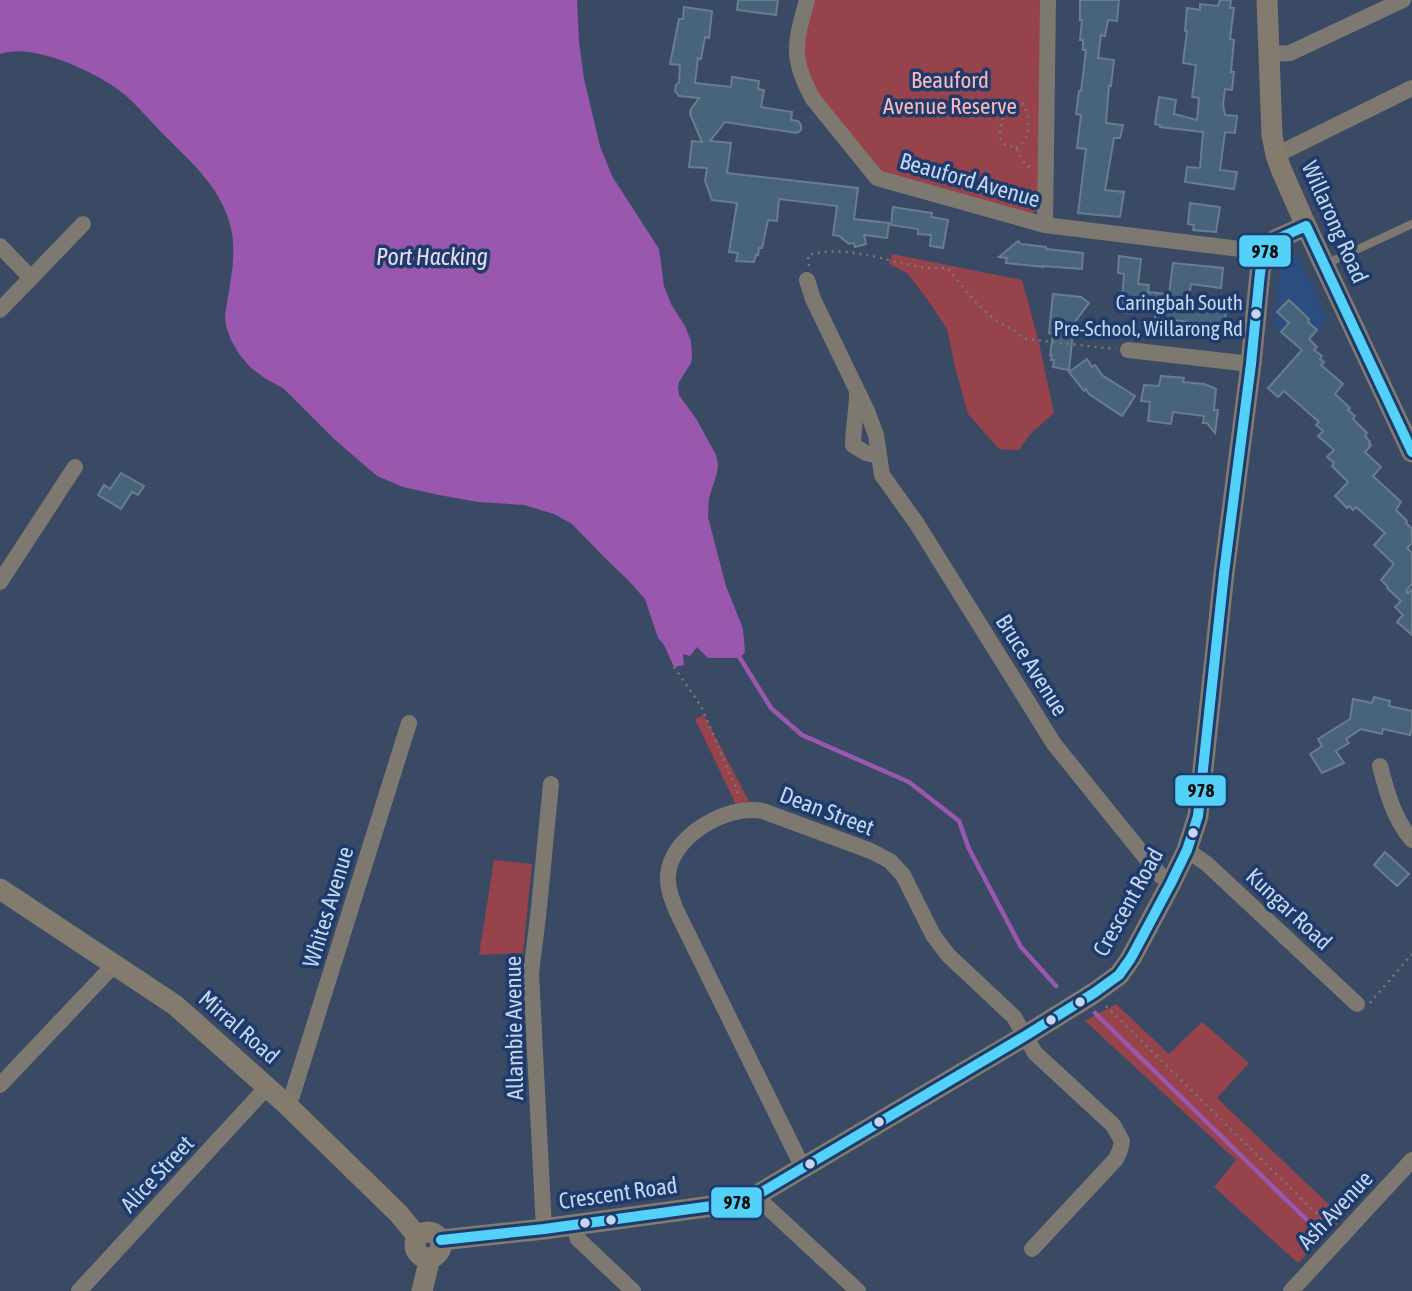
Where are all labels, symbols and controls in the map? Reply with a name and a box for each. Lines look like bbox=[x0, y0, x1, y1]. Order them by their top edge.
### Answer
park label: Beauford Avenue Reserve bbox=[883, 67, 1017, 119]
street label: Beauford Avenue bbox=[897, 148, 1043, 212]
street label: Willarong Road bbox=[1297, 157, 1373, 287]
line badge: 978 bbox=[1238, 234, 1292, 268]
text: 978 bbox=[1252, 240, 1278, 262]
water label: Port Hacking bbox=[376, 243, 488, 270]
place label: Caringbah South Pre-School, Willarong Rd bbox=[1053, 290, 1243, 340]
marker: Caringbah South Pre-School, Willarong Rd bbox=[1249, 307, 1263, 321]
street label: Bruce Avenue bbox=[991, 610, 1073, 720]
line badge: 978 bbox=[1174, 774, 1227, 807]
text: 978 bbox=[1188, 779, 1214, 801]
street label: Dean Street bbox=[776, 781, 878, 841]
unlabelled marker bbox=[1186, 826, 1200, 840]
street label: Whites Avenue bbox=[297, 843, 359, 971]
street label: Crescent Road bbox=[1088, 843, 1168, 961]
street label: Kungar Road bbox=[1241, 863, 1337, 955]
street label: Allambie Avenue bbox=[500, 956, 528, 1100]
street label: Mirral Road bbox=[194, 985, 284, 1069]
unlabelled marker bbox=[1073, 995, 1087, 1009]
unlabelled marker bbox=[1044, 1013, 1058, 1027]
unlabelled marker bbox=[872, 1115, 886, 1129]
street label: Alice Street bbox=[115, 1130, 199, 1218]
unlabelled marker bbox=[803, 1157, 817, 1171]
street label: Ash Avenue bbox=[1292, 1166, 1378, 1254]
street label: Crescent Road bbox=[557, 1172, 679, 1214]
line badge: 978 bbox=[710, 1186, 763, 1219]
text: 978 bbox=[724, 1191, 750, 1213]
unlabelled marker bbox=[604, 1213, 618, 1227]
unlabelled marker bbox=[578, 1216, 592, 1230]

